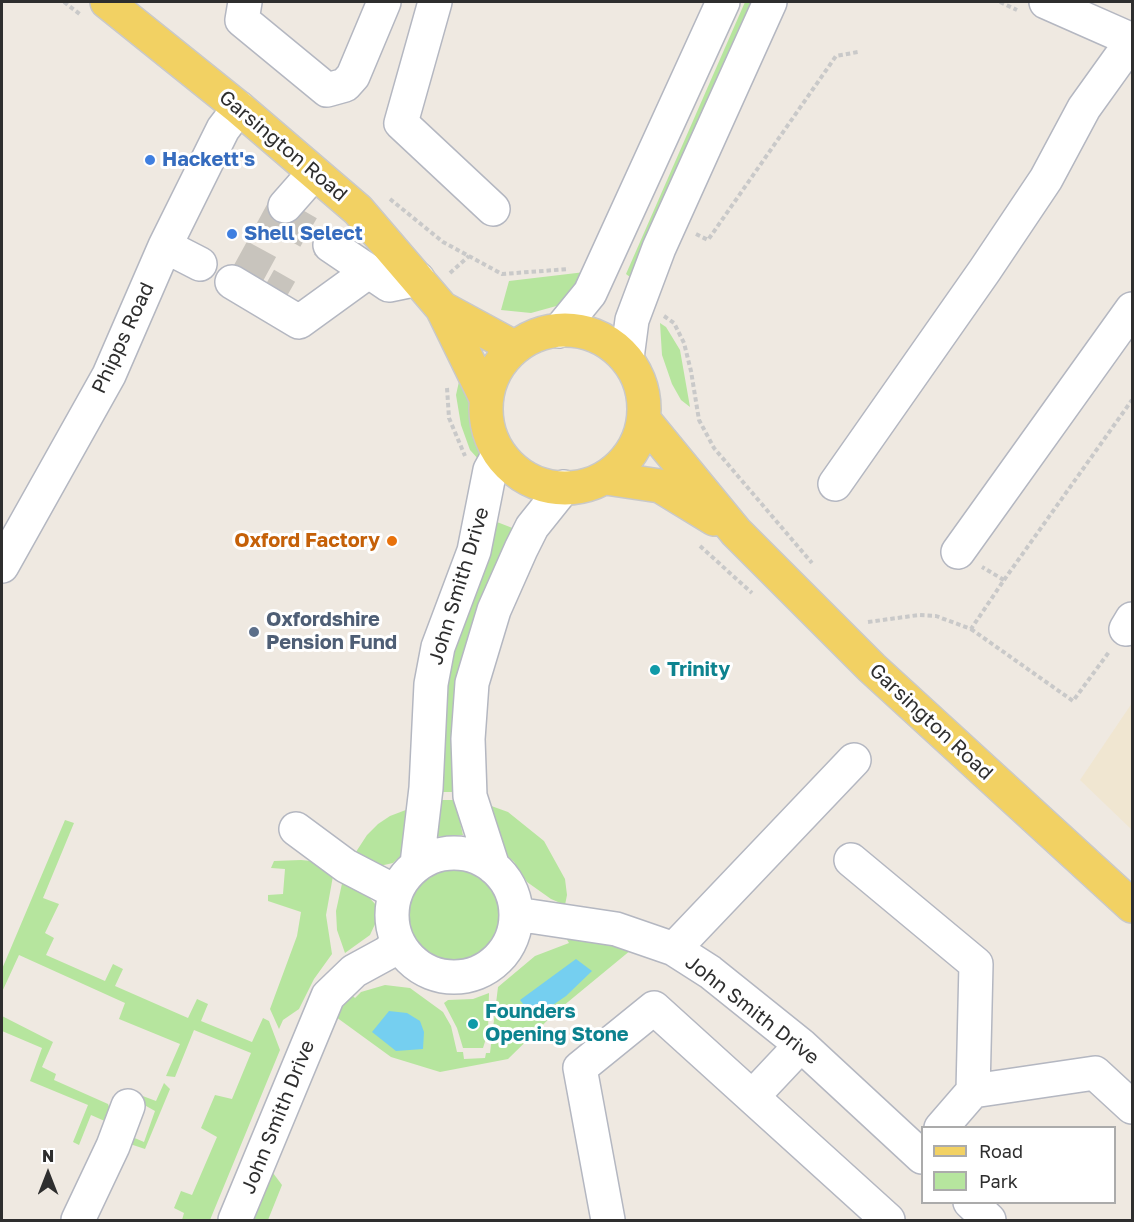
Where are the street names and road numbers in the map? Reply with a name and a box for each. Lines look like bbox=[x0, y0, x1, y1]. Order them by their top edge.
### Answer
street label: Garsington Road bbox=[214, 85, 352, 207]
street label: Phipps Road bbox=[87, 279, 159, 397]
street label: John Smith Drive bbox=[424, 504, 494, 668]
street label: Garsington Road bbox=[864, 659, 998, 785]
street label: John Smith Drive bbox=[680, 950, 824, 1070]
street label: John Smith Drive bbox=[236, 1037, 320, 1197]

